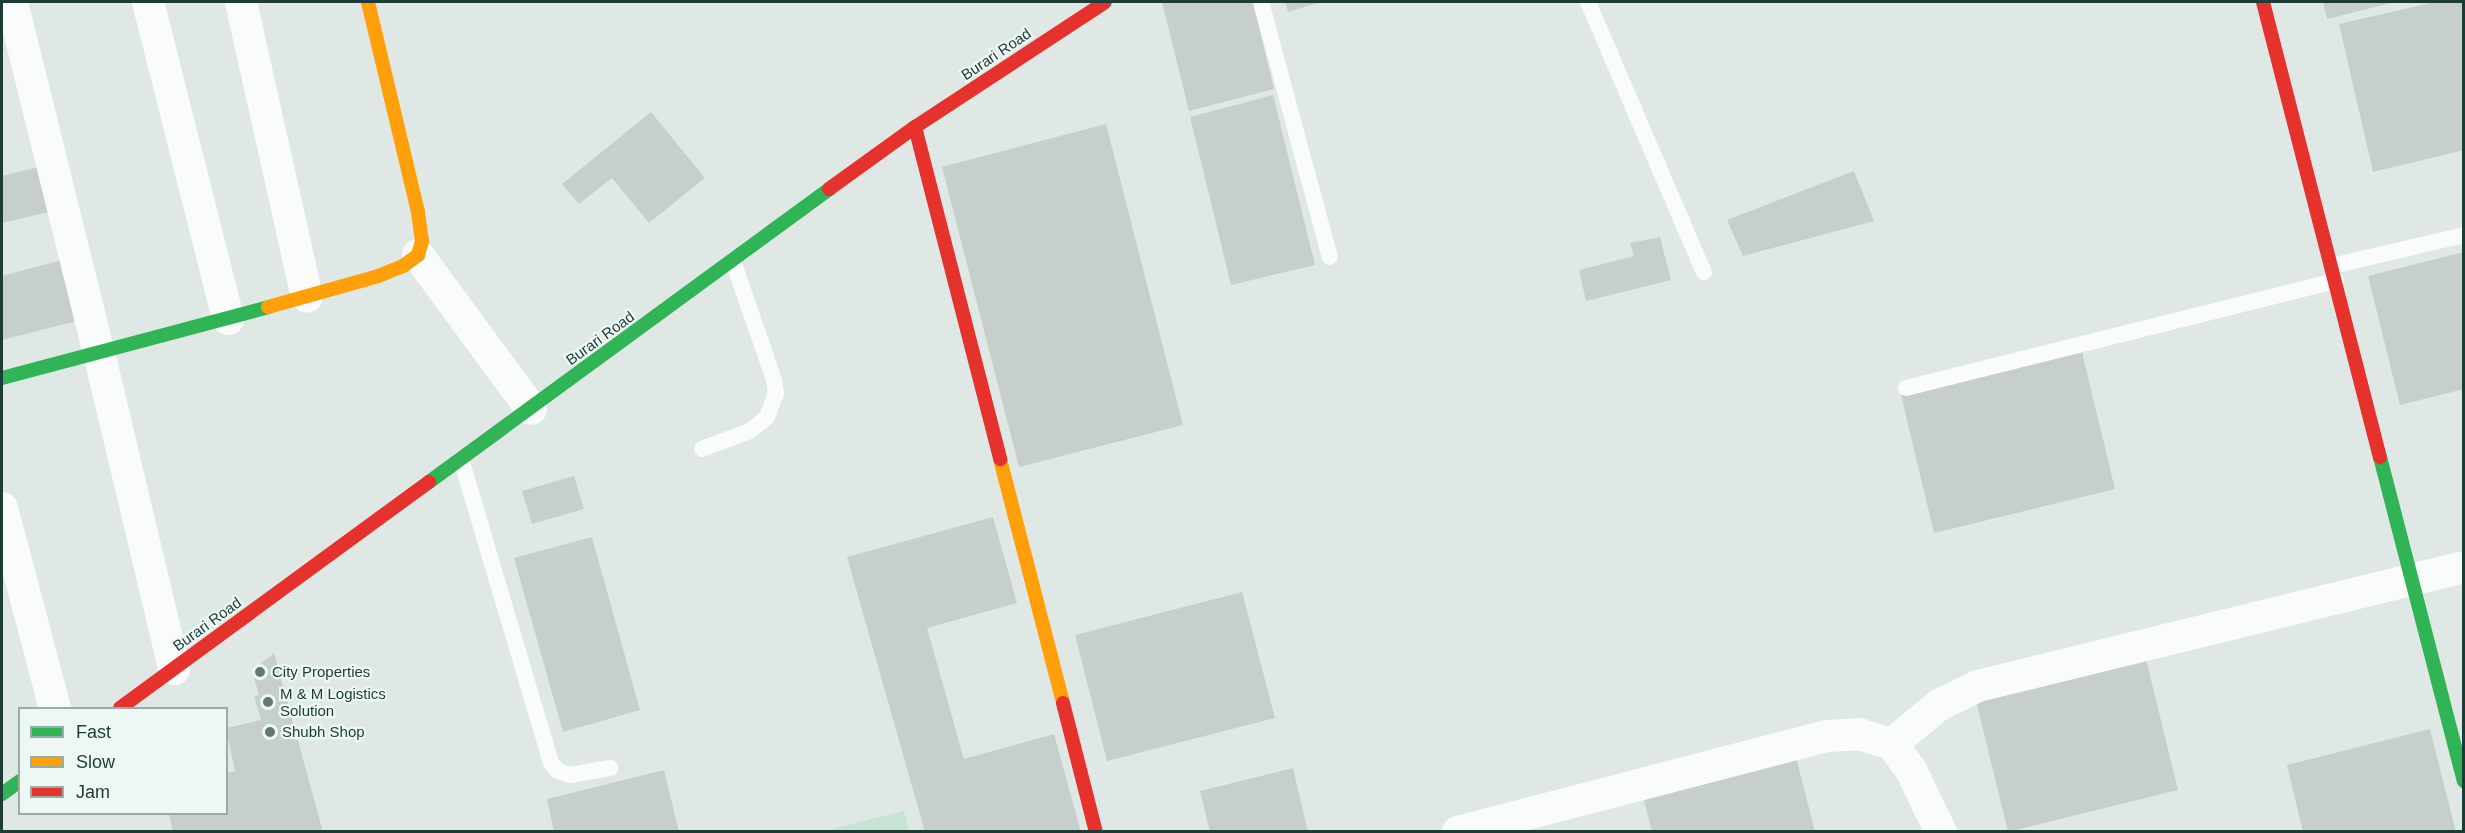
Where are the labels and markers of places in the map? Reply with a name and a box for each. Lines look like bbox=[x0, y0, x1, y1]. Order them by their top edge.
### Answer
place label: City Properties bbox=[272, 663, 370, 681]
marker: City Properties bbox=[253, 665, 267, 679]
place label: M & M Logistics Solution bbox=[280, 684, 386, 719]
marker: M & M Logistics Solution bbox=[261, 695, 275, 709]
place label: Shubh Shop bbox=[282, 723, 365, 741]
marker: Shubh Shop bbox=[263, 725, 277, 739]

